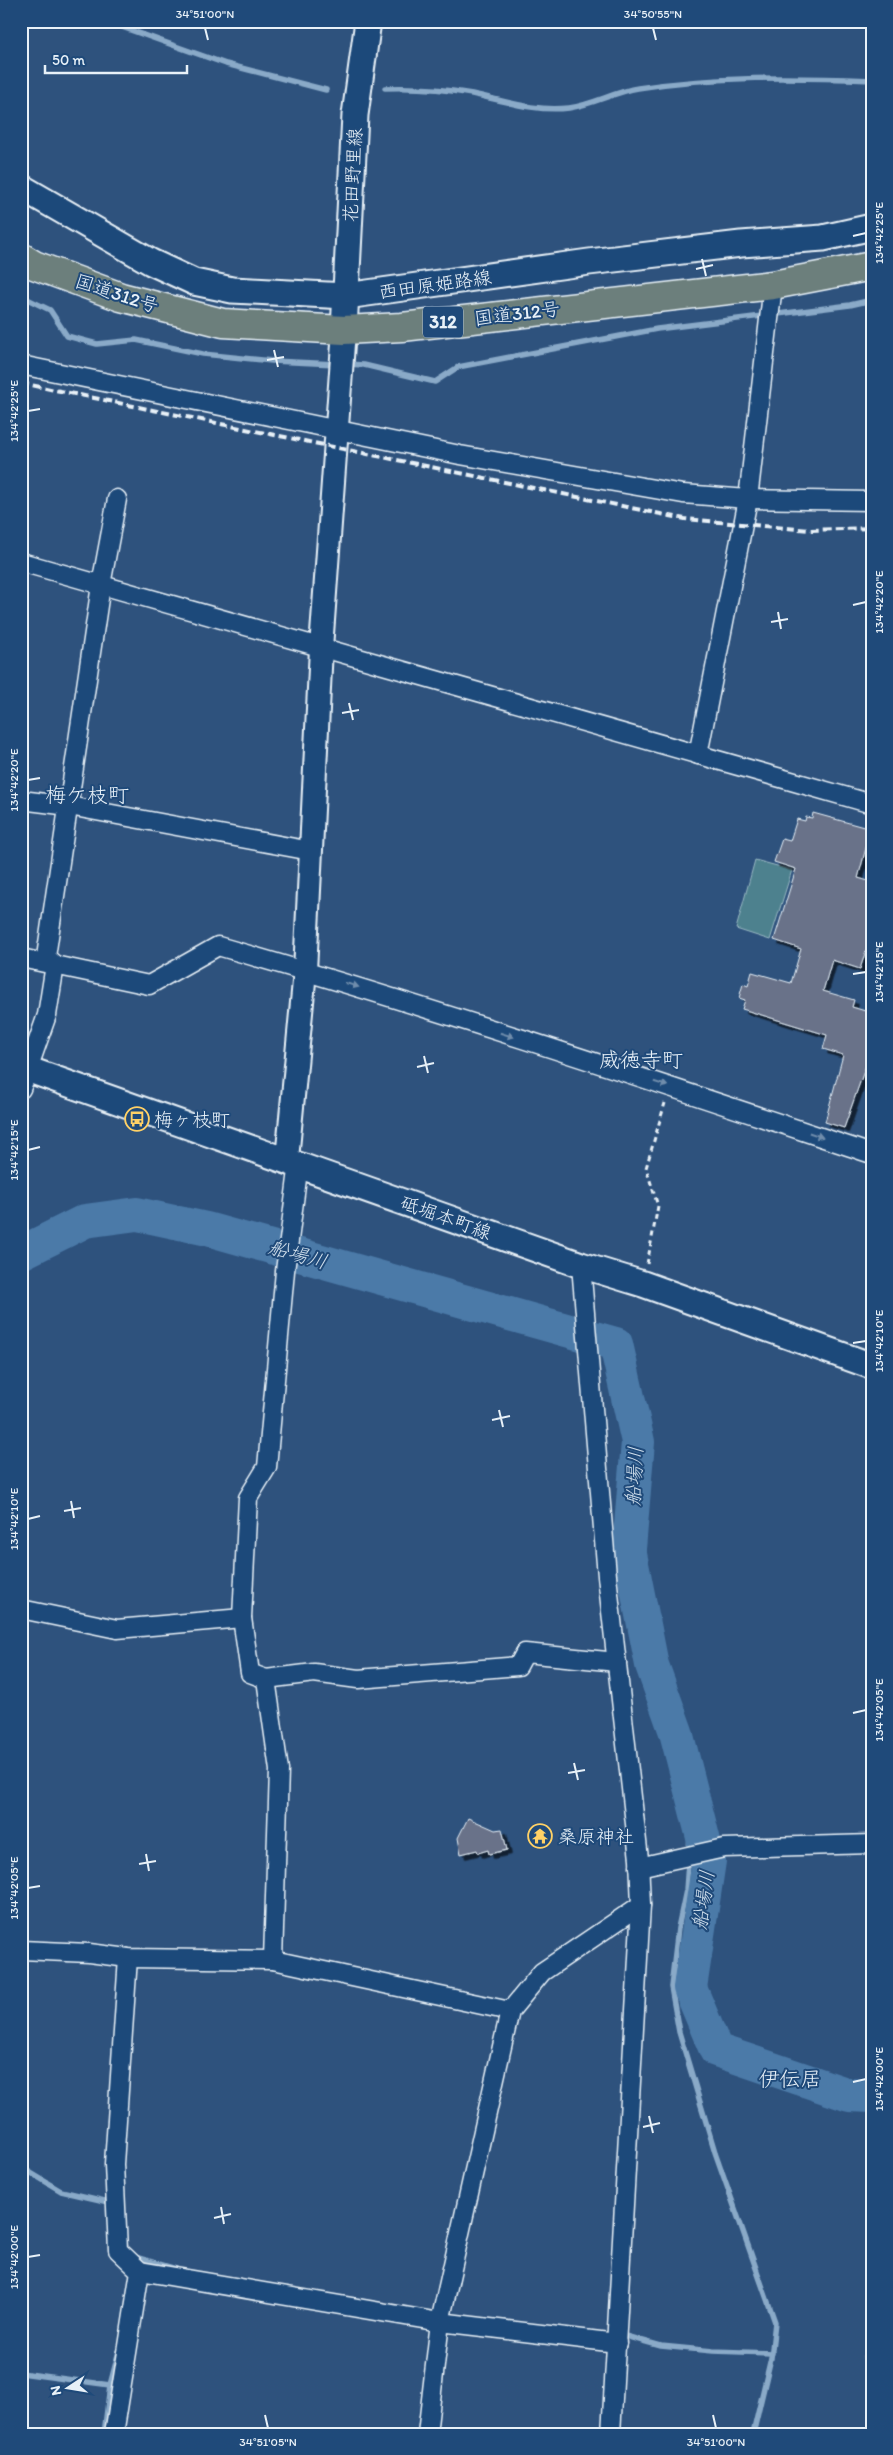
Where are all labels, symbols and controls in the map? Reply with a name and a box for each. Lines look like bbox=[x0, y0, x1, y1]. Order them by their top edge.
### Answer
text: 34°51'00"N bbox=[176, 7, 234, 21]
text: 34°50'55"N bbox=[624, 7, 682, 21]
scale bar bbox=[45, 42, 188, 74]
text: 50 m bbox=[52, 51, 85, 69]
street label: 花田野里線 bbox=[339, 127, 366, 223]
text: 134°42'25"E bbox=[872, 202, 886, 264]
street label: 西田原姫路線 bbox=[377, 265, 493, 304]
street label: 国道312号 bbox=[72, 269, 161, 318]
street label: 国道312号 bbox=[473, 297, 561, 330]
road number: 312 bbox=[423, 306, 463, 338]
text: 134°42'25"E bbox=[7, 380, 21, 442]
text: 134°42'20"E bbox=[872, 570, 886, 634]
text: 134°42'20"E bbox=[7, 748, 21, 812]
district label: 梅ケ枝町 bbox=[45, 782, 129, 807]
text: 134°42'15"E bbox=[872, 941, 886, 1003]
one-way arrow bbox=[344, 982, 359, 990]
one-way arrow bbox=[499, 1031, 514, 1039]
district label: 威徳寺町 bbox=[599, 1047, 683, 1072]
one-way arrow bbox=[654, 1081, 669, 1088]
bus stop icon: 梅ヶ枝町 bbox=[124, 1106, 150, 1132]
place label: 梅ヶ枝町 bbox=[154, 1108, 230, 1131]
text: 134°42'15"E bbox=[7, 1119, 21, 1181]
one-way arrow bbox=[808, 1132, 823, 1140]
street label: 砥堀本町線 bbox=[397, 1190, 494, 1245]
water label: 船場川 bbox=[266, 1234, 330, 1274]
text: 134°42'10"E bbox=[872, 1309, 886, 1372]
water label: 船場川 bbox=[620, 1445, 648, 1507]
text: 134°42'10"E bbox=[7, 1487, 21, 1550]
text: 134°42'05"E bbox=[872, 1678, 886, 1742]
temple icon: 桑原神社 bbox=[527, 1823, 553, 1849]
place label: 桑原神社 bbox=[558, 1825, 634, 1848]
text: 134°42'05"E bbox=[7, 1856, 21, 1920]
water label: 船場川 bbox=[687, 1869, 719, 1931]
text: 134°42'00"E bbox=[872, 2046, 886, 2111]
district label: 伊伝居 bbox=[759, 2066, 822, 2091]
text: 134°42'00"E bbox=[7, 2224, 21, 2289]
north arrow bbox=[42, 2362, 92, 2412]
text: N bbox=[46, 2384, 65, 2397]
text: 34°51'05"N bbox=[239, 2435, 297, 2449]
text: 34°51'00"N bbox=[687, 2435, 745, 2449]

